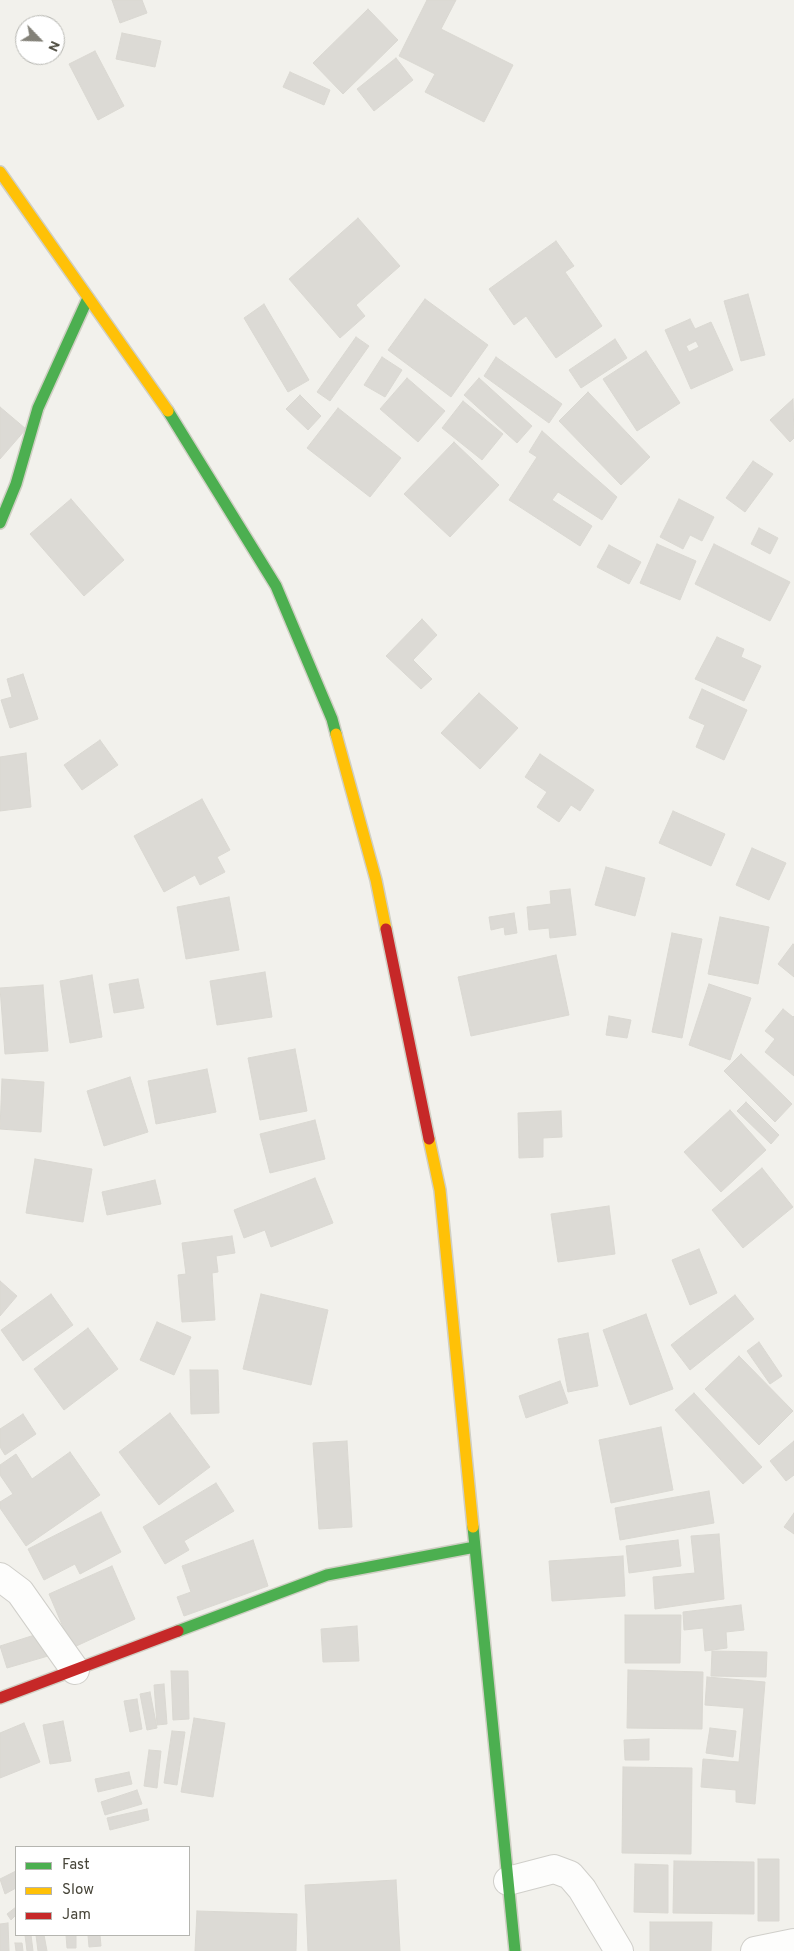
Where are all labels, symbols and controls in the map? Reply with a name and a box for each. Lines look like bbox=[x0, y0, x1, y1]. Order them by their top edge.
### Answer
north arrow bbox=[15, 15, 65, 65]
text: N bbox=[43, 38, 63, 54]
legend bbox=[15, 1846, 190, 1936]
text: Fast bbox=[62, 1856, 90, 1875]
text: Slow bbox=[62, 1881, 94, 1900]
text: Jam bbox=[62, 1906, 91, 1925]

